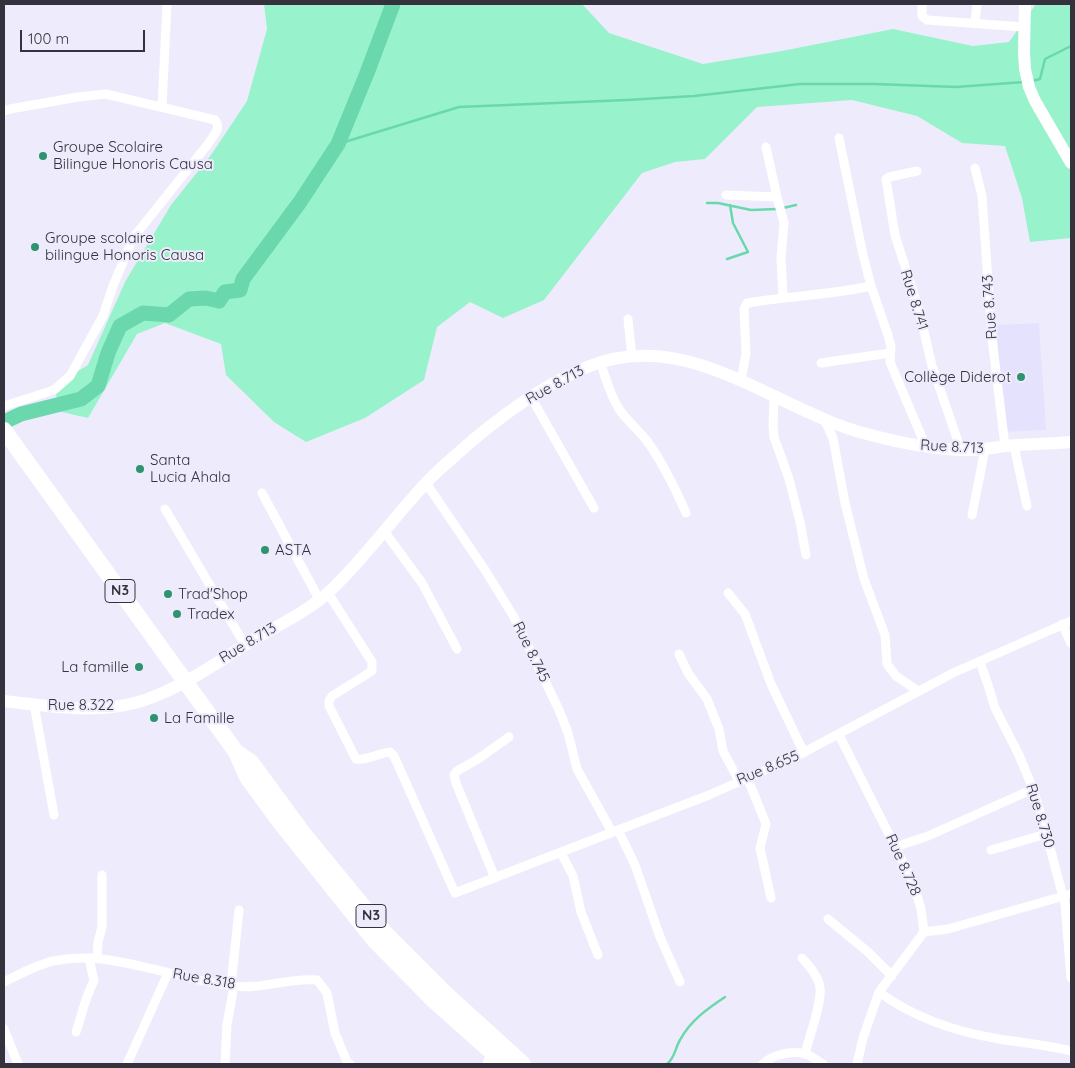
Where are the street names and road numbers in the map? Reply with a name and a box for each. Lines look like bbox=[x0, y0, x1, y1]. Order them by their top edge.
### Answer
street label: Rue 8.741 bbox=[896, 268, 932, 332]
street label: Rue 8.743 bbox=[979, 274, 1001, 340]
street label: Rue 8.713 bbox=[523, 362, 587, 408]
street label: Rue 8.713 bbox=[920, 436, 984, 458]
road number: N3 bbox=[105, 580, 135, 602]
street label: Rue 8.713 bbox=[216, 619, 280, 667]
street label: Rue 8.745 bbox=[509, 619, 553, 685]
street label: Rue 8.322 bbox=[48, 696, 114, 714]
street label: Rue 8.655 bbox=[734, 747, 802, 789]
street label: Rue 8.730 bbox=[1022, 782, 1058, 850]
street label: Rue 8.728 bbox=[881, 831, 925, 899]
road number: N3 bbox=[356, 904, 386, 928]
street label: Rue 8.318 bbox=[171, 965, 237, 993]

